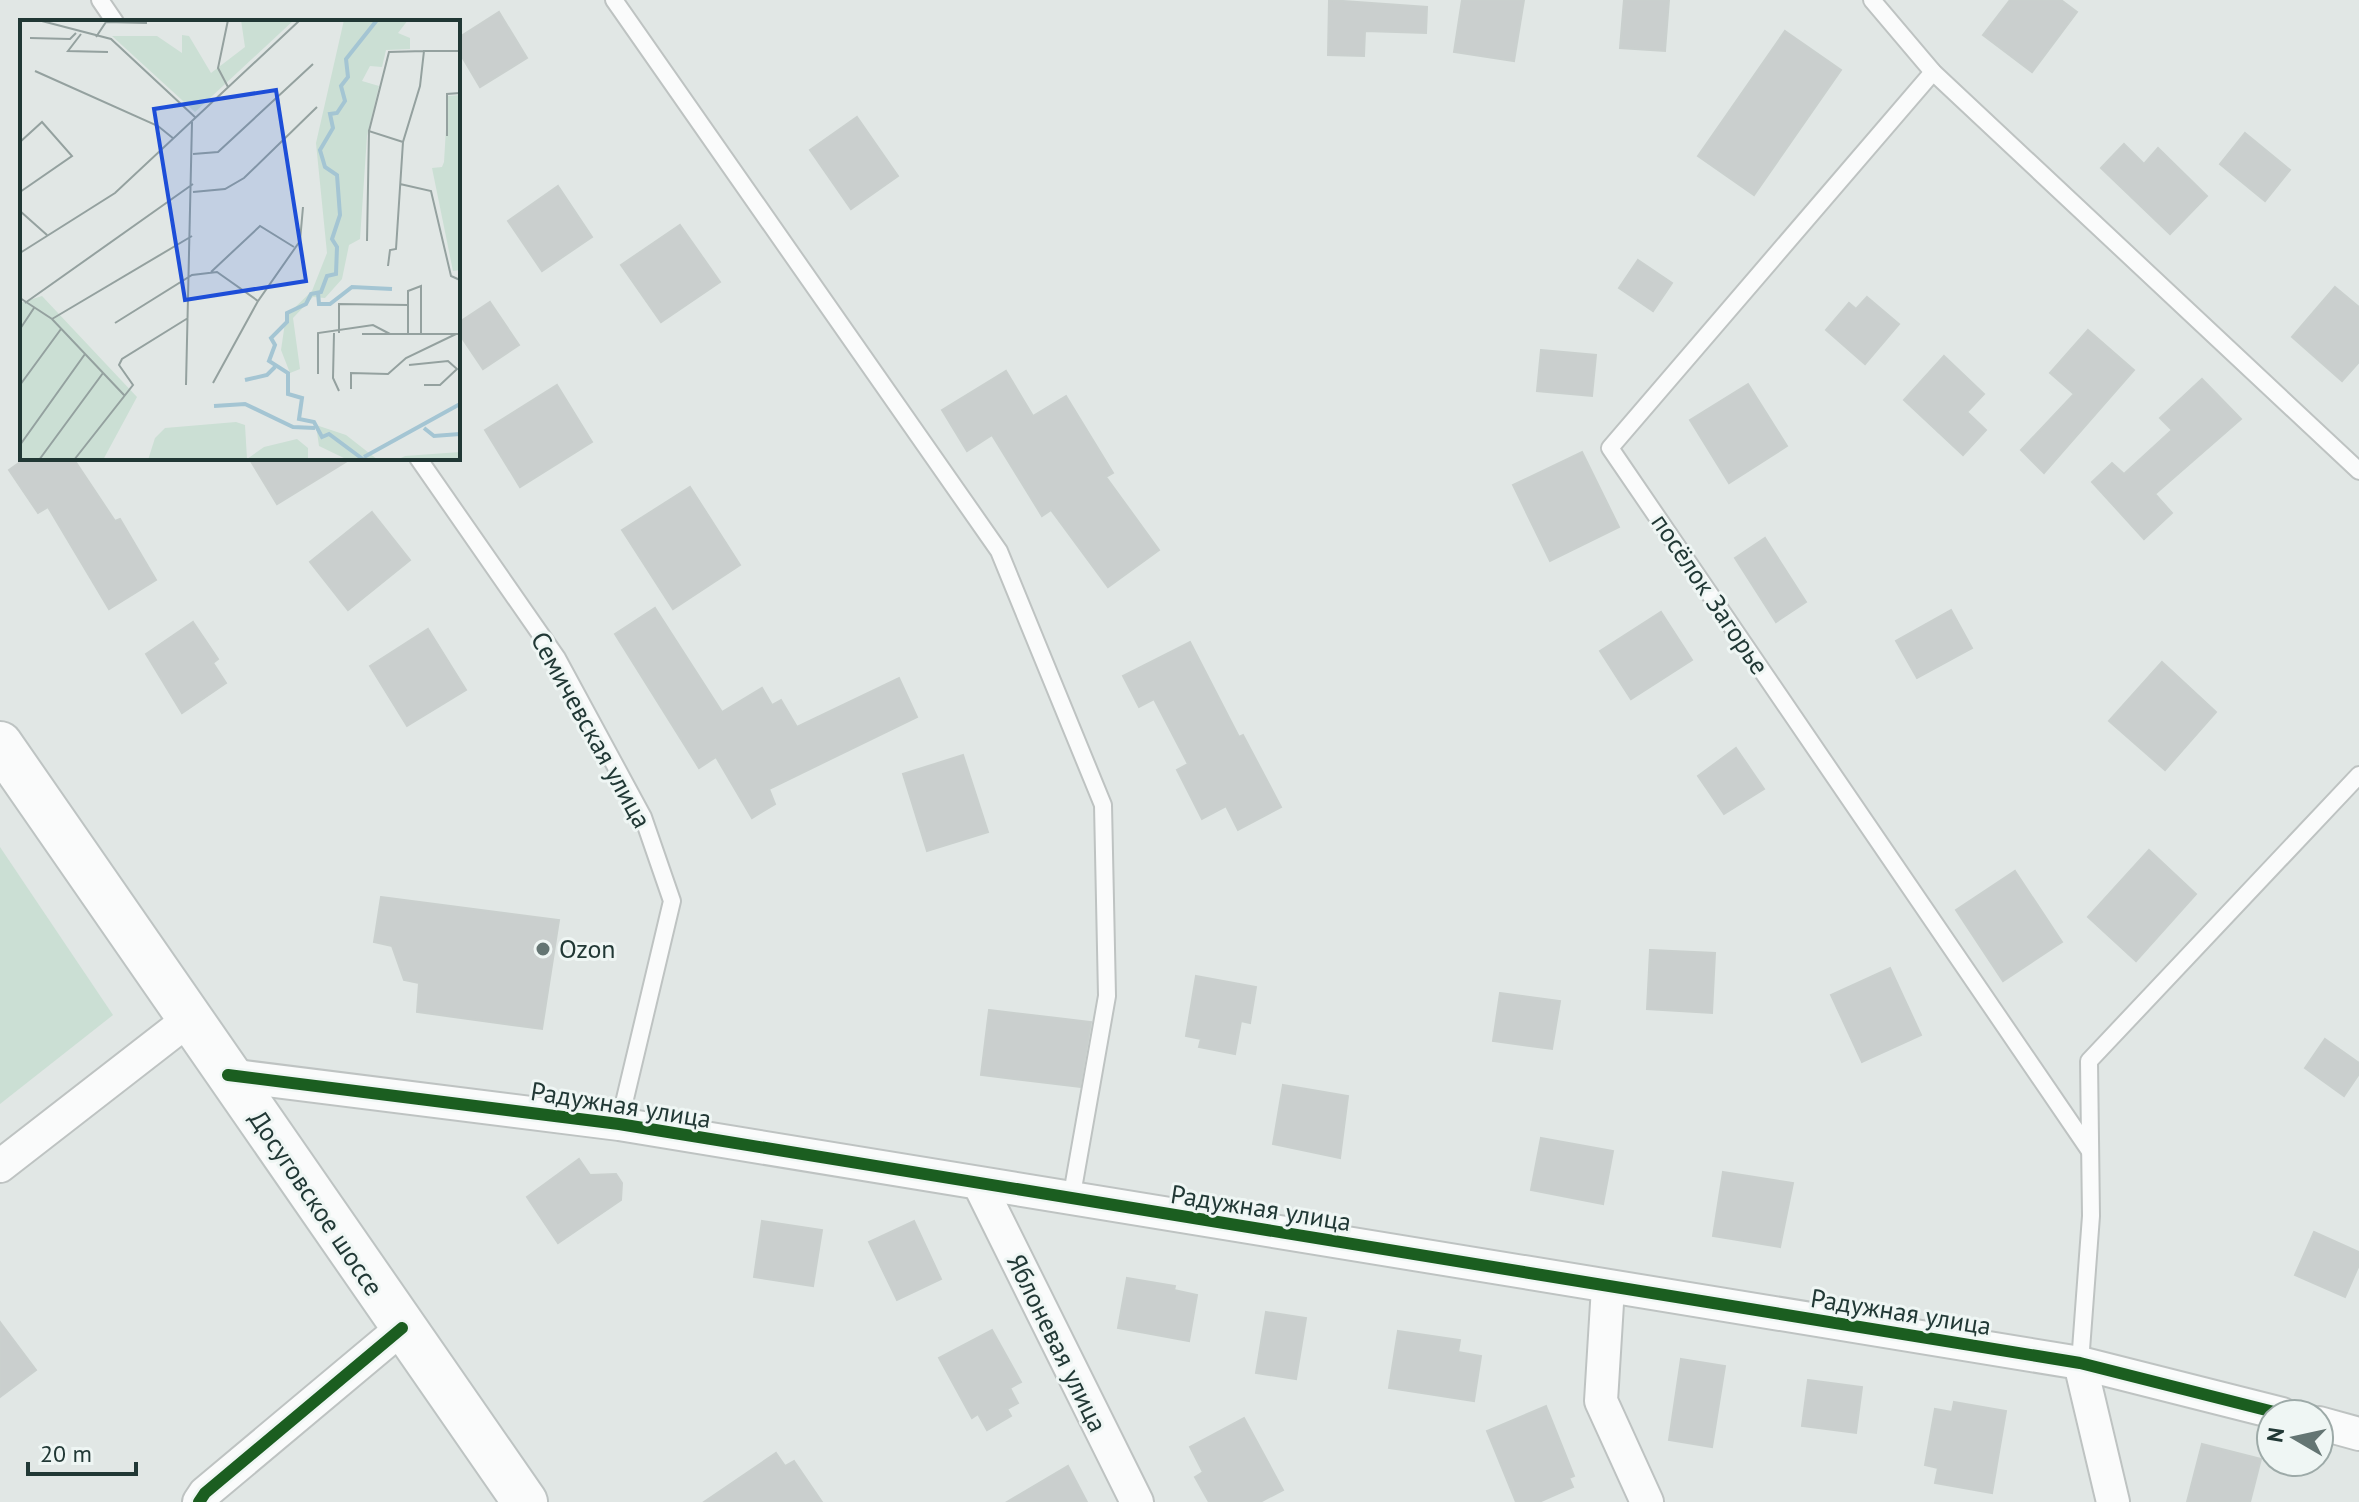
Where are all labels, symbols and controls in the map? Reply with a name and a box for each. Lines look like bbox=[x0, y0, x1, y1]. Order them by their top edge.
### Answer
inset map bbox=[20, 20, 460, 460]
street label: посёлок Загорье bbox=[1644, 507, 1776, 681]
street label: Семичевская улица bbox=[524, 626, 659, 834]
place label: Ozon bbox=[559, 932, 616, 965]
marker: Ozon bbox=[534, 940, 552, 958]
street label: Радужная улица bbox=[528, 1074, 714, 1135]
street label: Досуговское шоссе bbox=[242, 1104, 391, 1302]
street label: Радужная улица bbox=[1168, 1177, 1354, 1238]
street label: Яблоневая улица bbox=[1000, 1248, 1115, 1437]
street label: Радужная улица bbox=[1808, 1281, 1994, 1342]
north arrow bbox=[2255, 1398, 2335, 1478]
scale bar bbox=[28, 1426, 136, 1476]
text: N bbox=[2260, 1426, 2290, 1444]
text: 20 m bbox=[40, 1438, 92, 1469]

